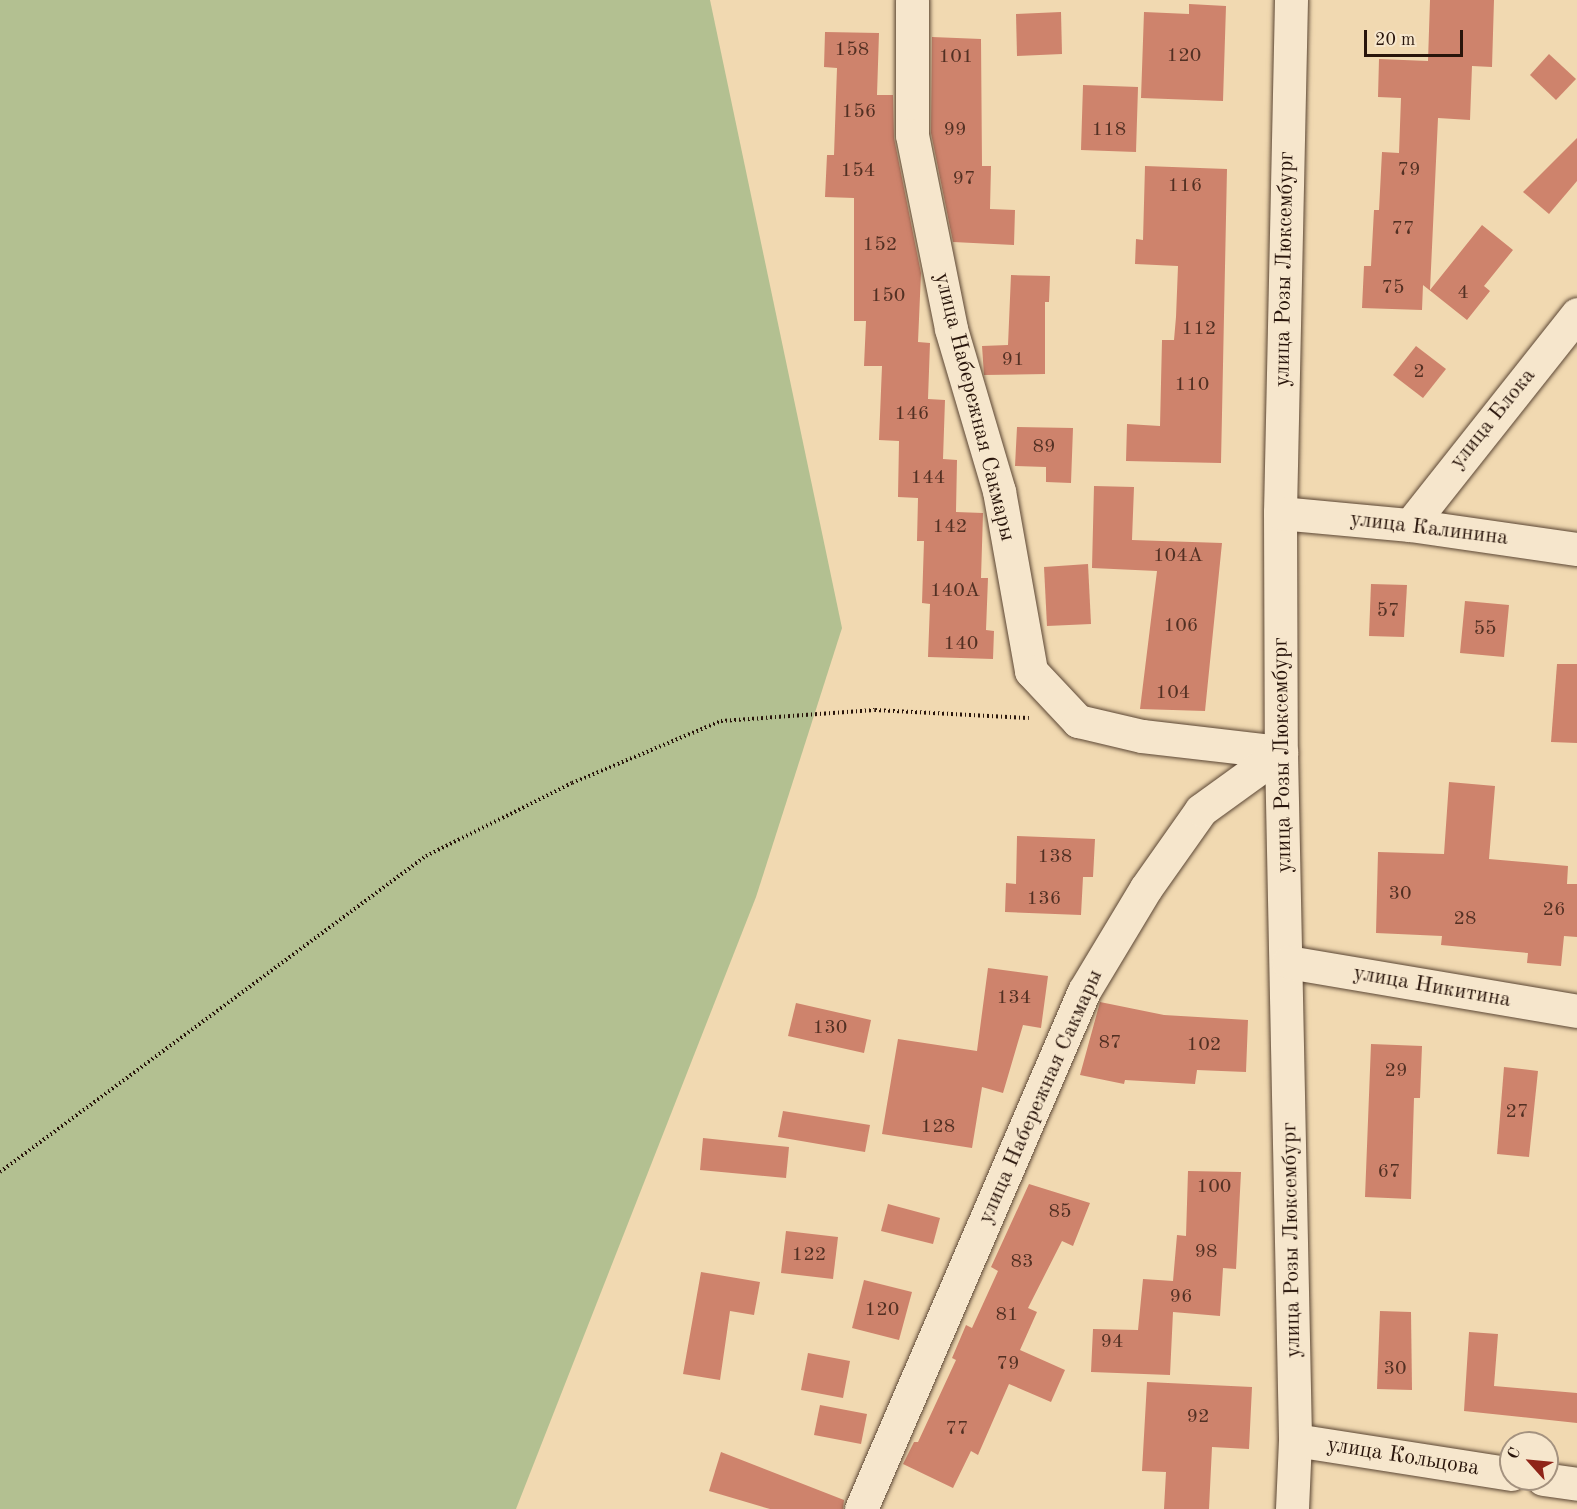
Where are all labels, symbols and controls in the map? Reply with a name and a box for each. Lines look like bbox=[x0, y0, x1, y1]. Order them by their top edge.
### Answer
scale bar bbox=[1367, 18, 1466, 56]
text: 20 m bbox=[1375, 31, 1415, 49]
house number: 158 bbox=[835, 38, 869, 62]
house number: 120 bbox=[1167, 44, 1201, 68]
house number: 101 bbox=[939, 45, 973, 69]
house number: 156 bbox=[842, 100, 876, 124]
house number: 99 bbox=[943, 118, 967, 142]
house number: 118 bbox=[1092, 118, 1126, 142]
street label: улица Розы Люксембург bbox=[1270, 151, 1300, 387]
house number: 79 bbox=[1397, 158, 1421, 182]
house number: 154 bbox=[841, 159, 875, 183]
house number: 97 bbox=[952, 167, 976, 191]
house number: 116 bbox=[1168, 174, 1202, 198]
house number: 77 bbox=[1391, 217, 1415, 241]
house number: 152 bbox=[863, 233, 897, 257]
street label: улица Набережная Сакмары bbox=[928, 270, 1020, 544]
house number: 75 bbox=[1381, 276, 1405, 300]
house number: 4 bbox=[1457, 281, 1469, 305]
house number: 150 bbox=[871, 284, 905, 308]
house number: 112 bbox=[1182, 317, 1216, 341]
house number: 91 bbox=[1001, 348, 1025, 372]
house number: 2 bbox=[1413, 360, 1425, 384]
street label: улица Блока bbox=[1444, 363, 1542, 475]
house number: 110 bbox=[1175, 373, 1209, 397]
house number: 146 bbox=[895, 402, 929, 426]
house number: 89 bbox=[1032, 435, 1056, 459]
house number: 144 bbox=[911, 466, 945, 490]
street label: улица Калинина bbox=[1348, 506, 1510, 552]
house number: 142 bbox=[933, 515, 967, 539]
house number: 104А bbox=[1153, 544, 1203, 568]
house number: 140А bbox=[930, 579, 980, 603]
house number: 57 bbox=[1376, 599, 1400, 623]
house number: 106 bbox=[1164, 614, 1198, 638]
house number: 55 bbox=[1473, 617, 1497, 641]
house number: 140 bbox=[944, 632, 978, 656]
street label: улица Розы Люксембург bbox=[1268, 637, 1298, 873]
house number: 104 bbox=[1156, 681, 1190, 705]
house number: 138 bbox=[1038, 845, 1072, 869]
house number: 30 bbox=[1388, 882, 1412, 906]
house number: 136 bbox=[1027, 887, 1061, 911]
house number: 26 bbox=[1542, 898, 1566, 922]
house number: 28 bbox=[1453, 907, 1477, 931]
street label: улица Никитина bbox=[1351, 960, 1513, 1014]
street label: улица Набережная Сакмары bbox=[973, 966, 1109, 1228]
house number: 134 bbox=[997, 986, 1031, 1010]
house number: 130 bbox=[813, 1016, 847, 1040]
house number: 87 bbox=[1098, 1031, 1122, 1055]
house number: 102 bbox=[1187, 1033, 1221, 1057]
house number: 29 bbox=[1384, 1059, 1408, 1083]
house number: 27 bbox=[1505, 1100, 1529, 1124]
house number: 128 bbox=[921, 1115, 955, 1139]
street label: улица Розы Люксембург bbox=[1277, 1122, 1307, 1358]
house number: 67 bbox=[1377, 1160, 1401, 1184]
house number: 100 bbox=[1197, 1175, 1231, 1199]
house number: 85 bbox=[1048, 1200, 1072, 1224]
house number: 98 bbox=[1194, 1240, 1218, 1264]
house number: 122 bbox=[792, 1243, 826, 1267]
house number: 83 bbox=[1010, 1250, 1034, 1274]
house number: 96 bbox=[1169, 1285, 1193, 1309]
house number: 120 bbox=[865, 1298, 899, 1322]
house number: 81 bbox=[995, 1303, 1019, 1327]
house number: 94 bbox=[1100, 1330, 1124, 1354]
house number: 79 bbox=[996, 1352, 1020, 1376]
house number: 30 bbox=[1383, 1357, 1407, 1381]
house number: 92 bbox=[1186, 1405, 1210, 1429]
house number: 77 bbox=[945, 1417, 969, 1441]
north arrow bbox=[1499, 1431, 1559, 1491]
street label: улица Кольцова bbox=[1325, 1432, 1481, 1482]
text: С bbox=[1505, 1445, 1524, 1462]

